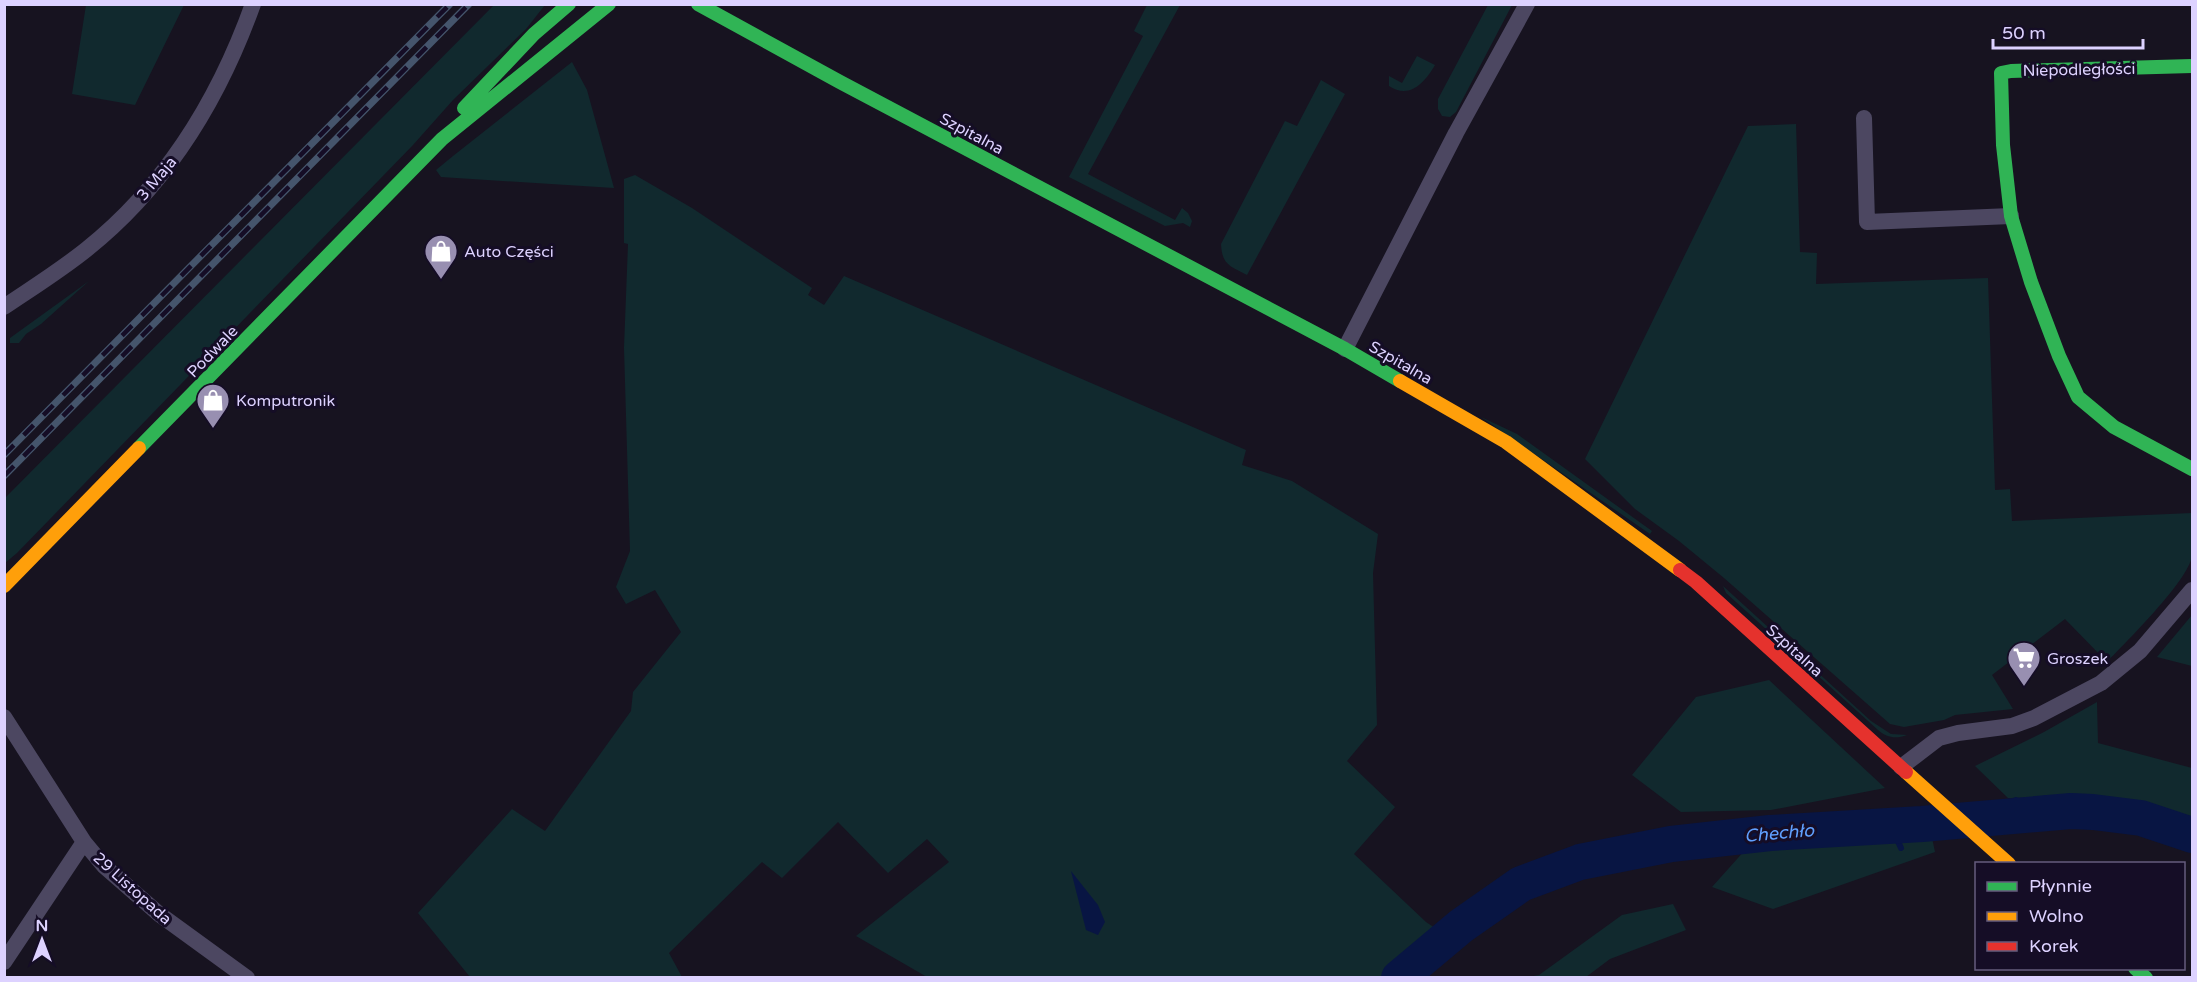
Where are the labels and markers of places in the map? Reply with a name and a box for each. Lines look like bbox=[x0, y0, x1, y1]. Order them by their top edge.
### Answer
shop icon: Auto Części bbox=[423, 233, 459, 280]
place label: Auto Części bbox=[464, 242, 554, 262]
shop icon: Komputronik bbox=[195, 382, 231, 429]
place label: Komputronik bbox=[236, 391, 335, 411]
supermarket icon: Groszek bbox=[2006, 640, 2042, 687]
place label: Groszek bbox=[2047, 649, 2108, 669]

